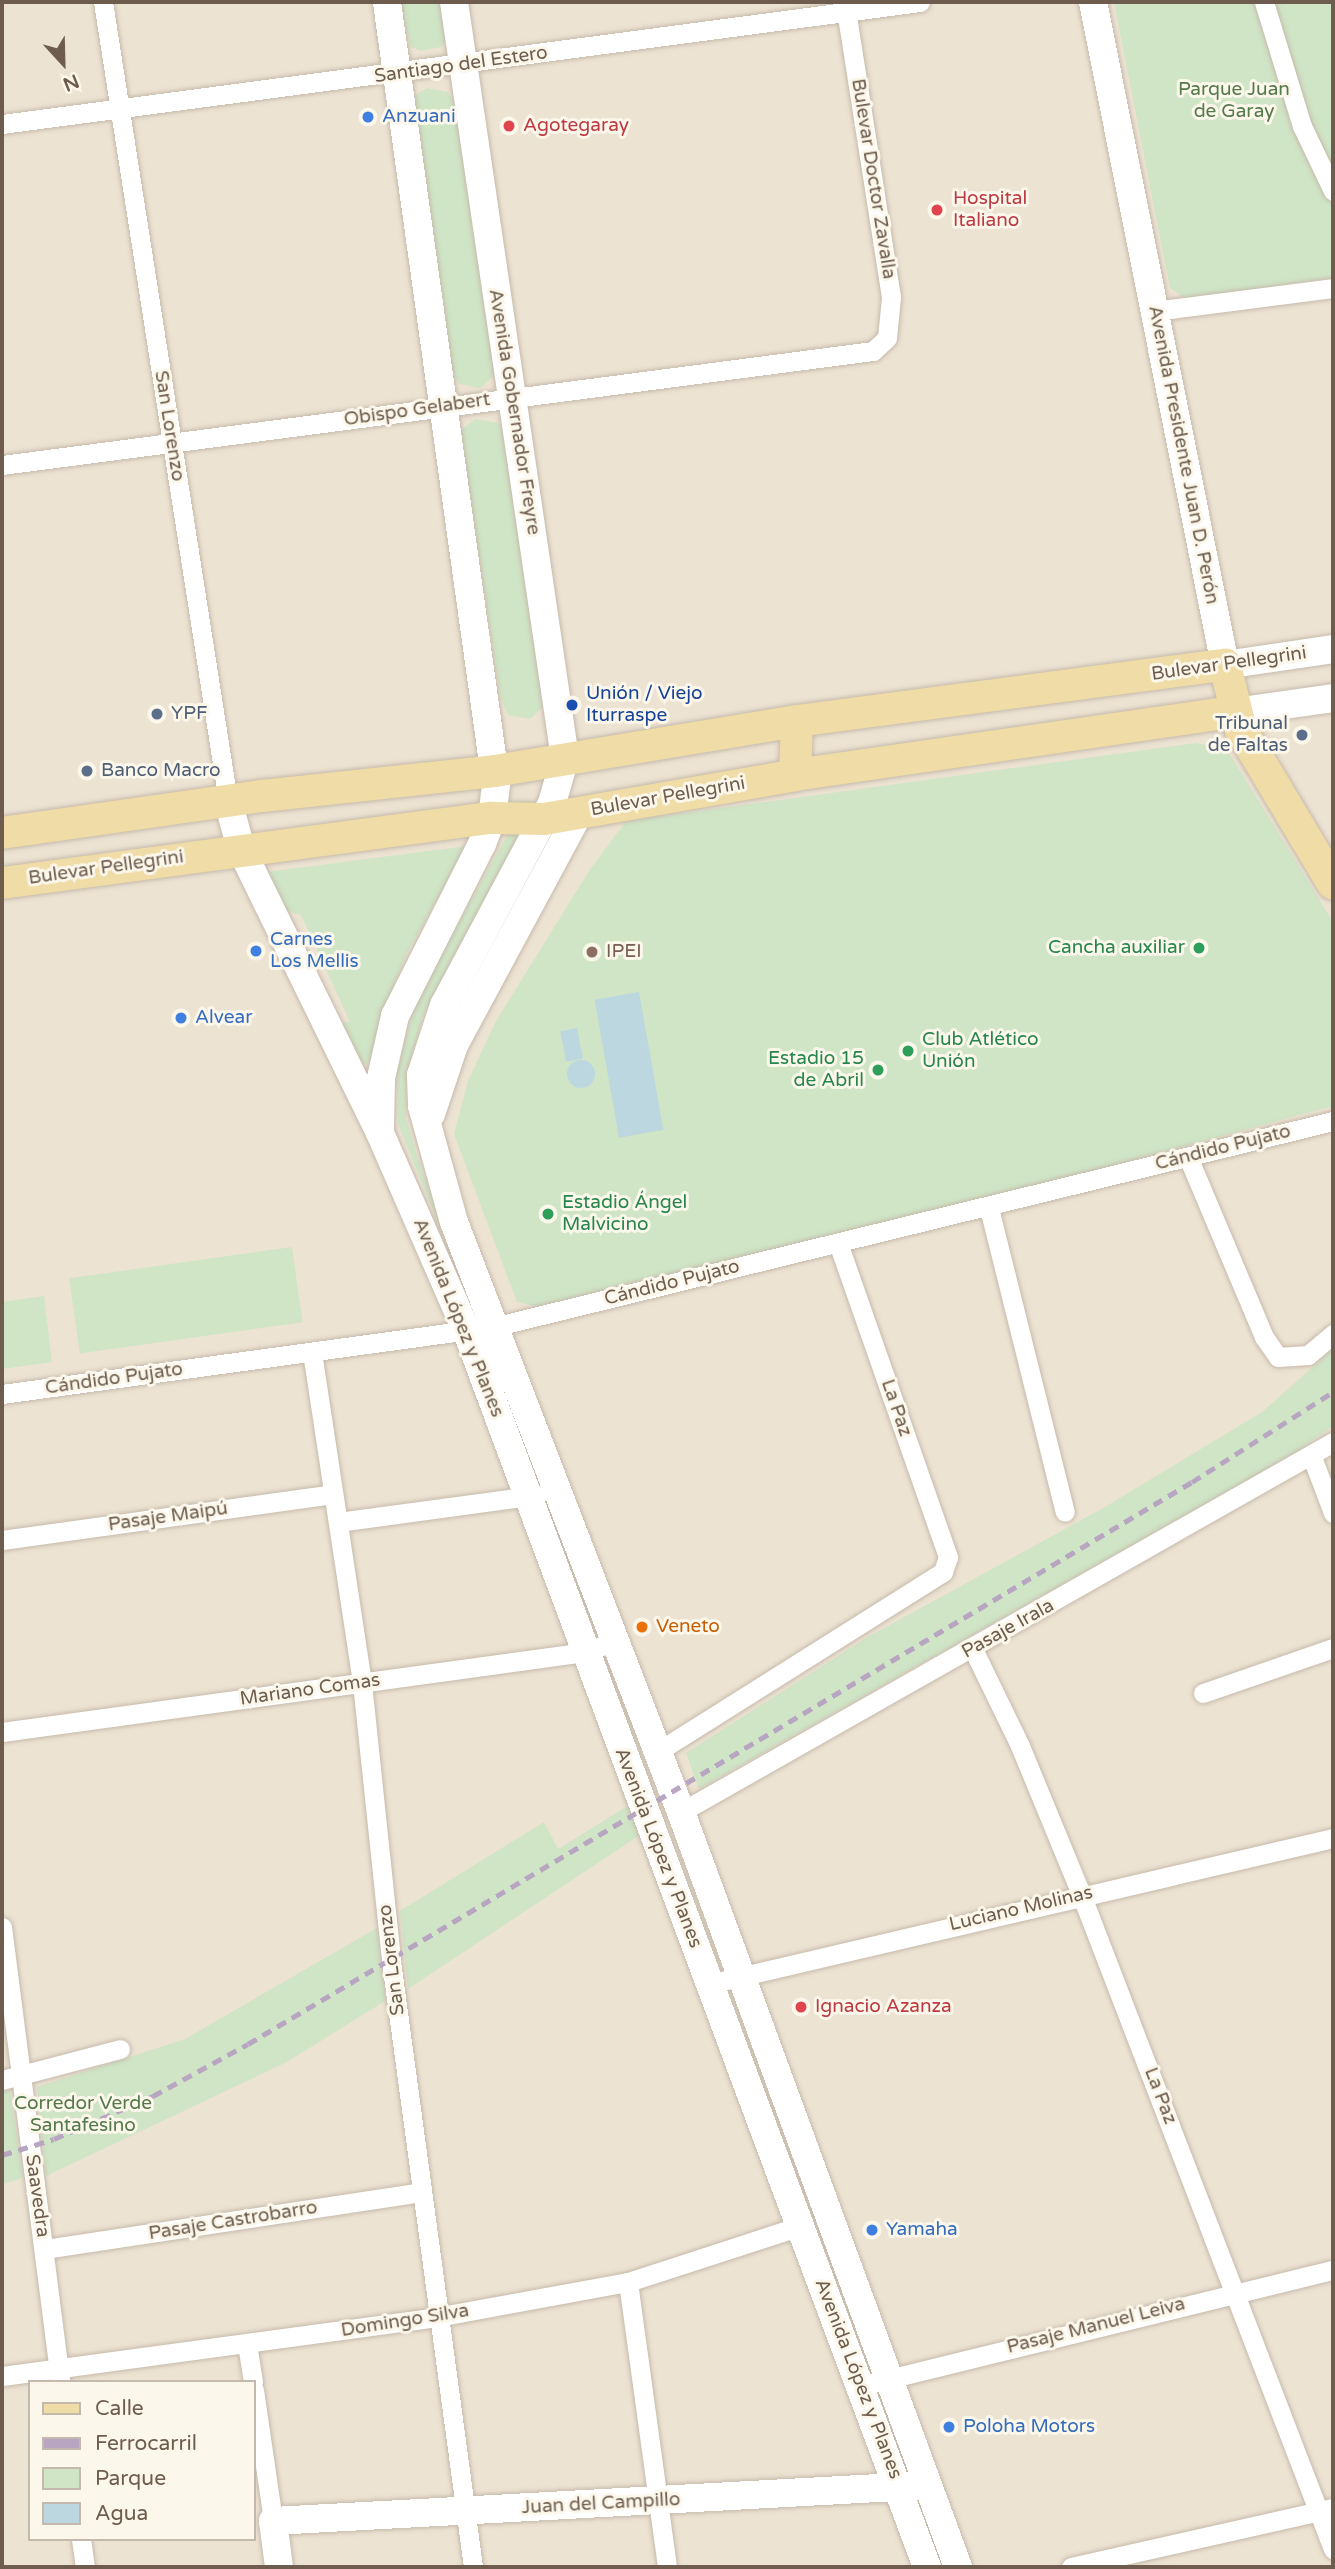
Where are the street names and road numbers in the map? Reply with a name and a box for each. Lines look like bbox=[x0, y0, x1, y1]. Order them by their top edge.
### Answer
street label: Santiago del Estero bbox=[373, 42, 549, 88]
street label: Bulevar Doctor Zavalla bbox=[846, 77, 900, 281]
street label: Avenida Gobernador Freyre bbox=[483, 287, 545, 537]
street label: Avenida Presidente Juan D. Perón bbox=[1143, 304, 1223, 606]
street label: San Lorenzo bbox=[149, 369, 189, 483]
street label: Obispo Gelabert bbox=[342, 388, 492, 432]
street label: Bulevar Pellegrini bbox=[1150, 642, 1308, 686]
street label: Bulevar Pellegrini bbox=[589, 772, 747, 822]
street label: Bulevar Pellegrini bbox=[27, 846, 185, 890]
street label: Cándido Pujato bbox=[1153, 1120, 1293, 1176]
street label: Avenida López y Planes bbox=[408, 1215, 508, 1421]
street label: Cándido Pujato bbox=[602, 1255, 742, 1311]
street label: Cándido Pujato bbox=[44, 1358, 184, 1400]
street label: La Paz bbox=[876, 1376, 916, 1440]
street label: Pasaje Maipú bbox=[107, 1497, 229, 1537]
street label: Pasaje Irala bbox=[958, 1594, 1058, 1664]
street label: Mariano Comas bbox=[238, 1669, 382, 1711]
street label: Avenida López y Planes bbox=[609, 1745, 707, 1951]
street label: Luciano Molinas bbox=[947, 1881, 1095, 1937]
street label: San Lorenzo bbox=[374, 1903, 410, 2017]
street label: La Paz bbox=[1139, 2064, 1181, 2128]
street label: Saavedra bbox=[20, 2153, 54, 2239]
street label: Pasaje Castrobarro bbox=[147, 2196, 319, 2246]
street label: Avenida López y Planes bbox=[809, 2276, 907, 2482]
street label: Pasaje Manuel Leiva bbox=[1005, 2293, 1187, 2359]
street label: Domingo Silva bbox=[339, 2300, 471, 2342]
street label: Juan del Campillo bbox=[521, 2488, 681, 2520]

